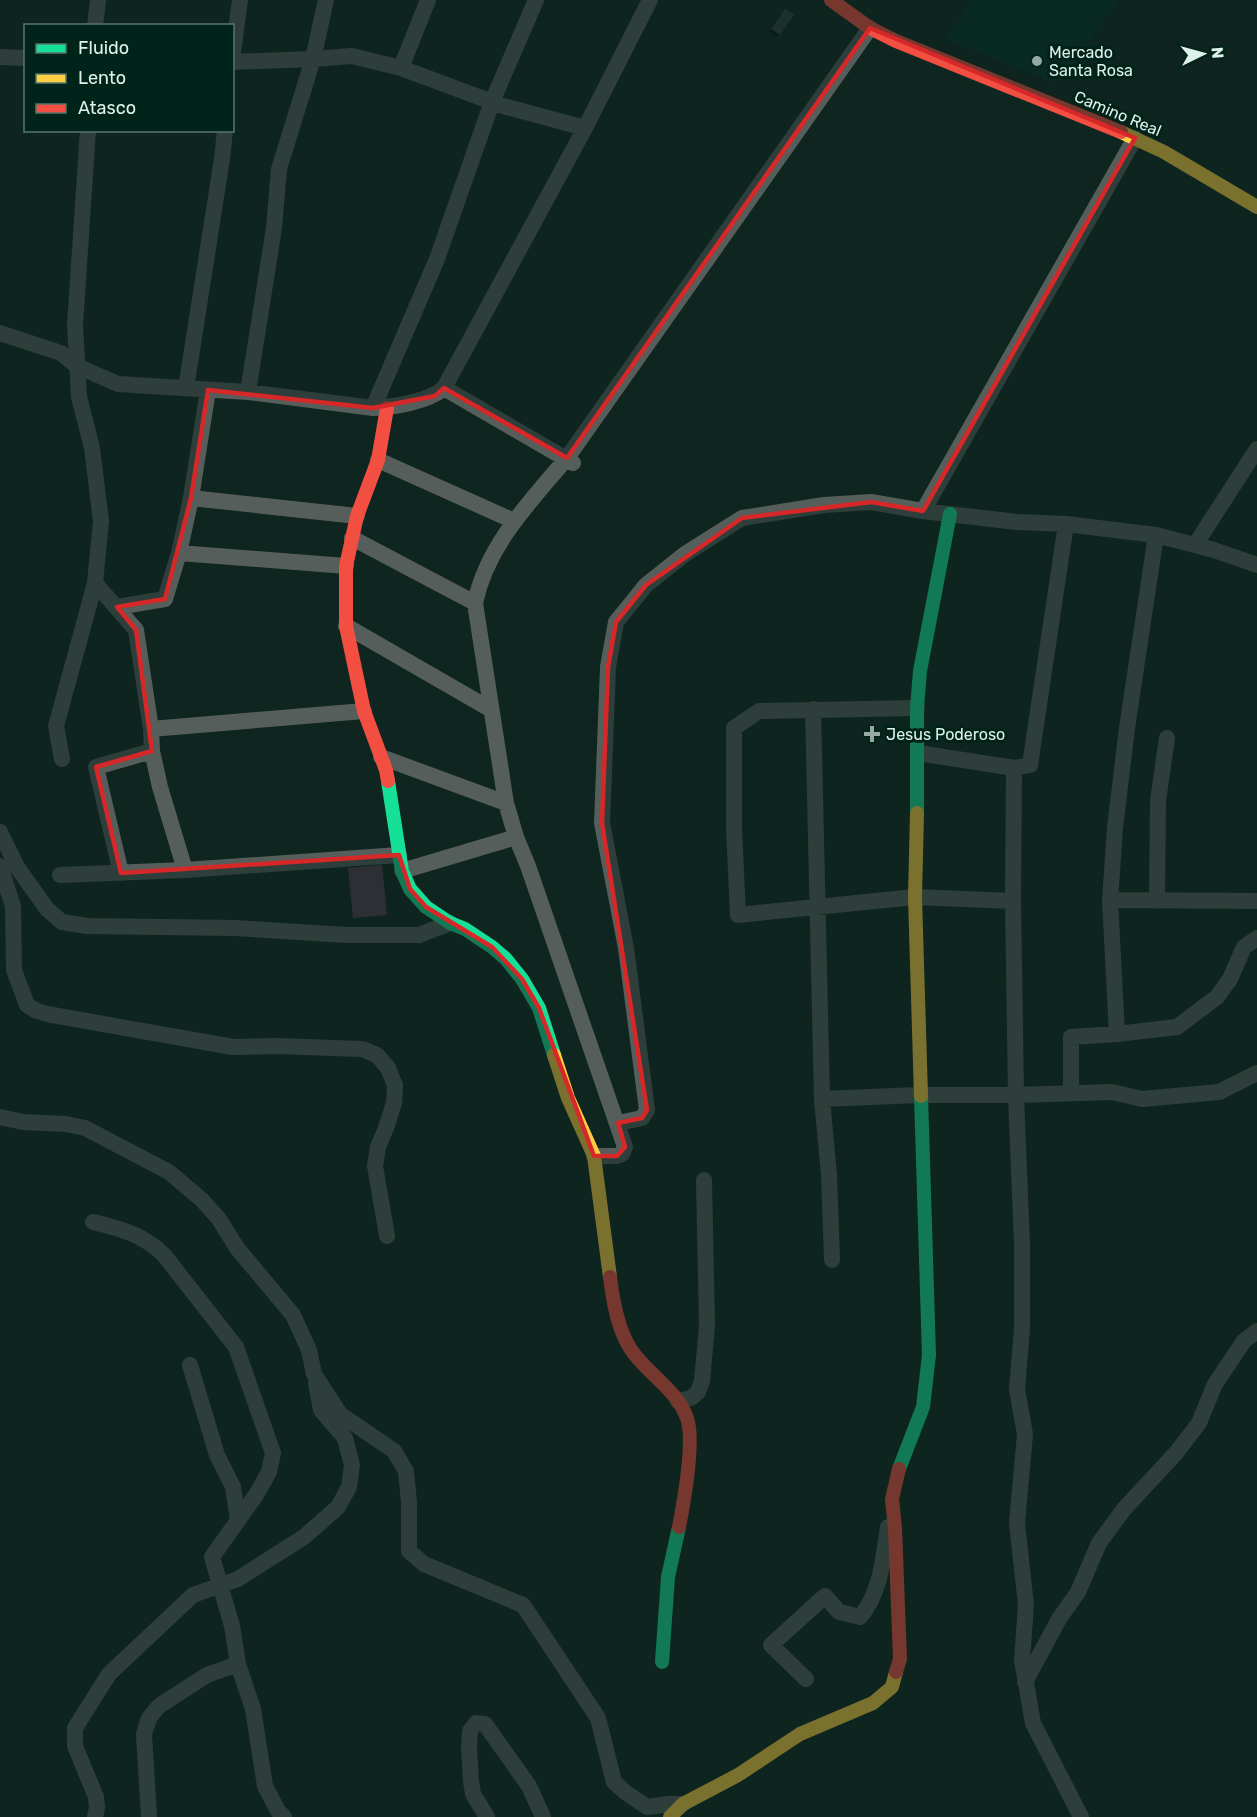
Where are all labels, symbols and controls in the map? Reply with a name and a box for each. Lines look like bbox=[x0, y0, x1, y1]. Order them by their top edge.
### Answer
legend bbox=[24, 24, 234, 132]
north arrow bbox=[1173, 24, 1233, 84]
text: Fluido bbox=[78, 37, 129, 59]
place label: Mercado Santa Rosa bbox=[1049, 43, 1133, 80]
text: N bbox=[1207, 46, 1227, 59]
marker: Mercado Santa Rosa bbox=[1030, 54, 1044, 68]
text: Lento bbox=[78, 67, 126, 89]
street label: Camino Real bbox=[1072, 87, 1164, 140]
text: Atasco bbox=[78, 97, 136, 119]
marker: Jesus Poderoso bbox=[863, 725, 881, 743]
place label: Jesus Poderoso bbox=[886, 725, 1005, 744]

